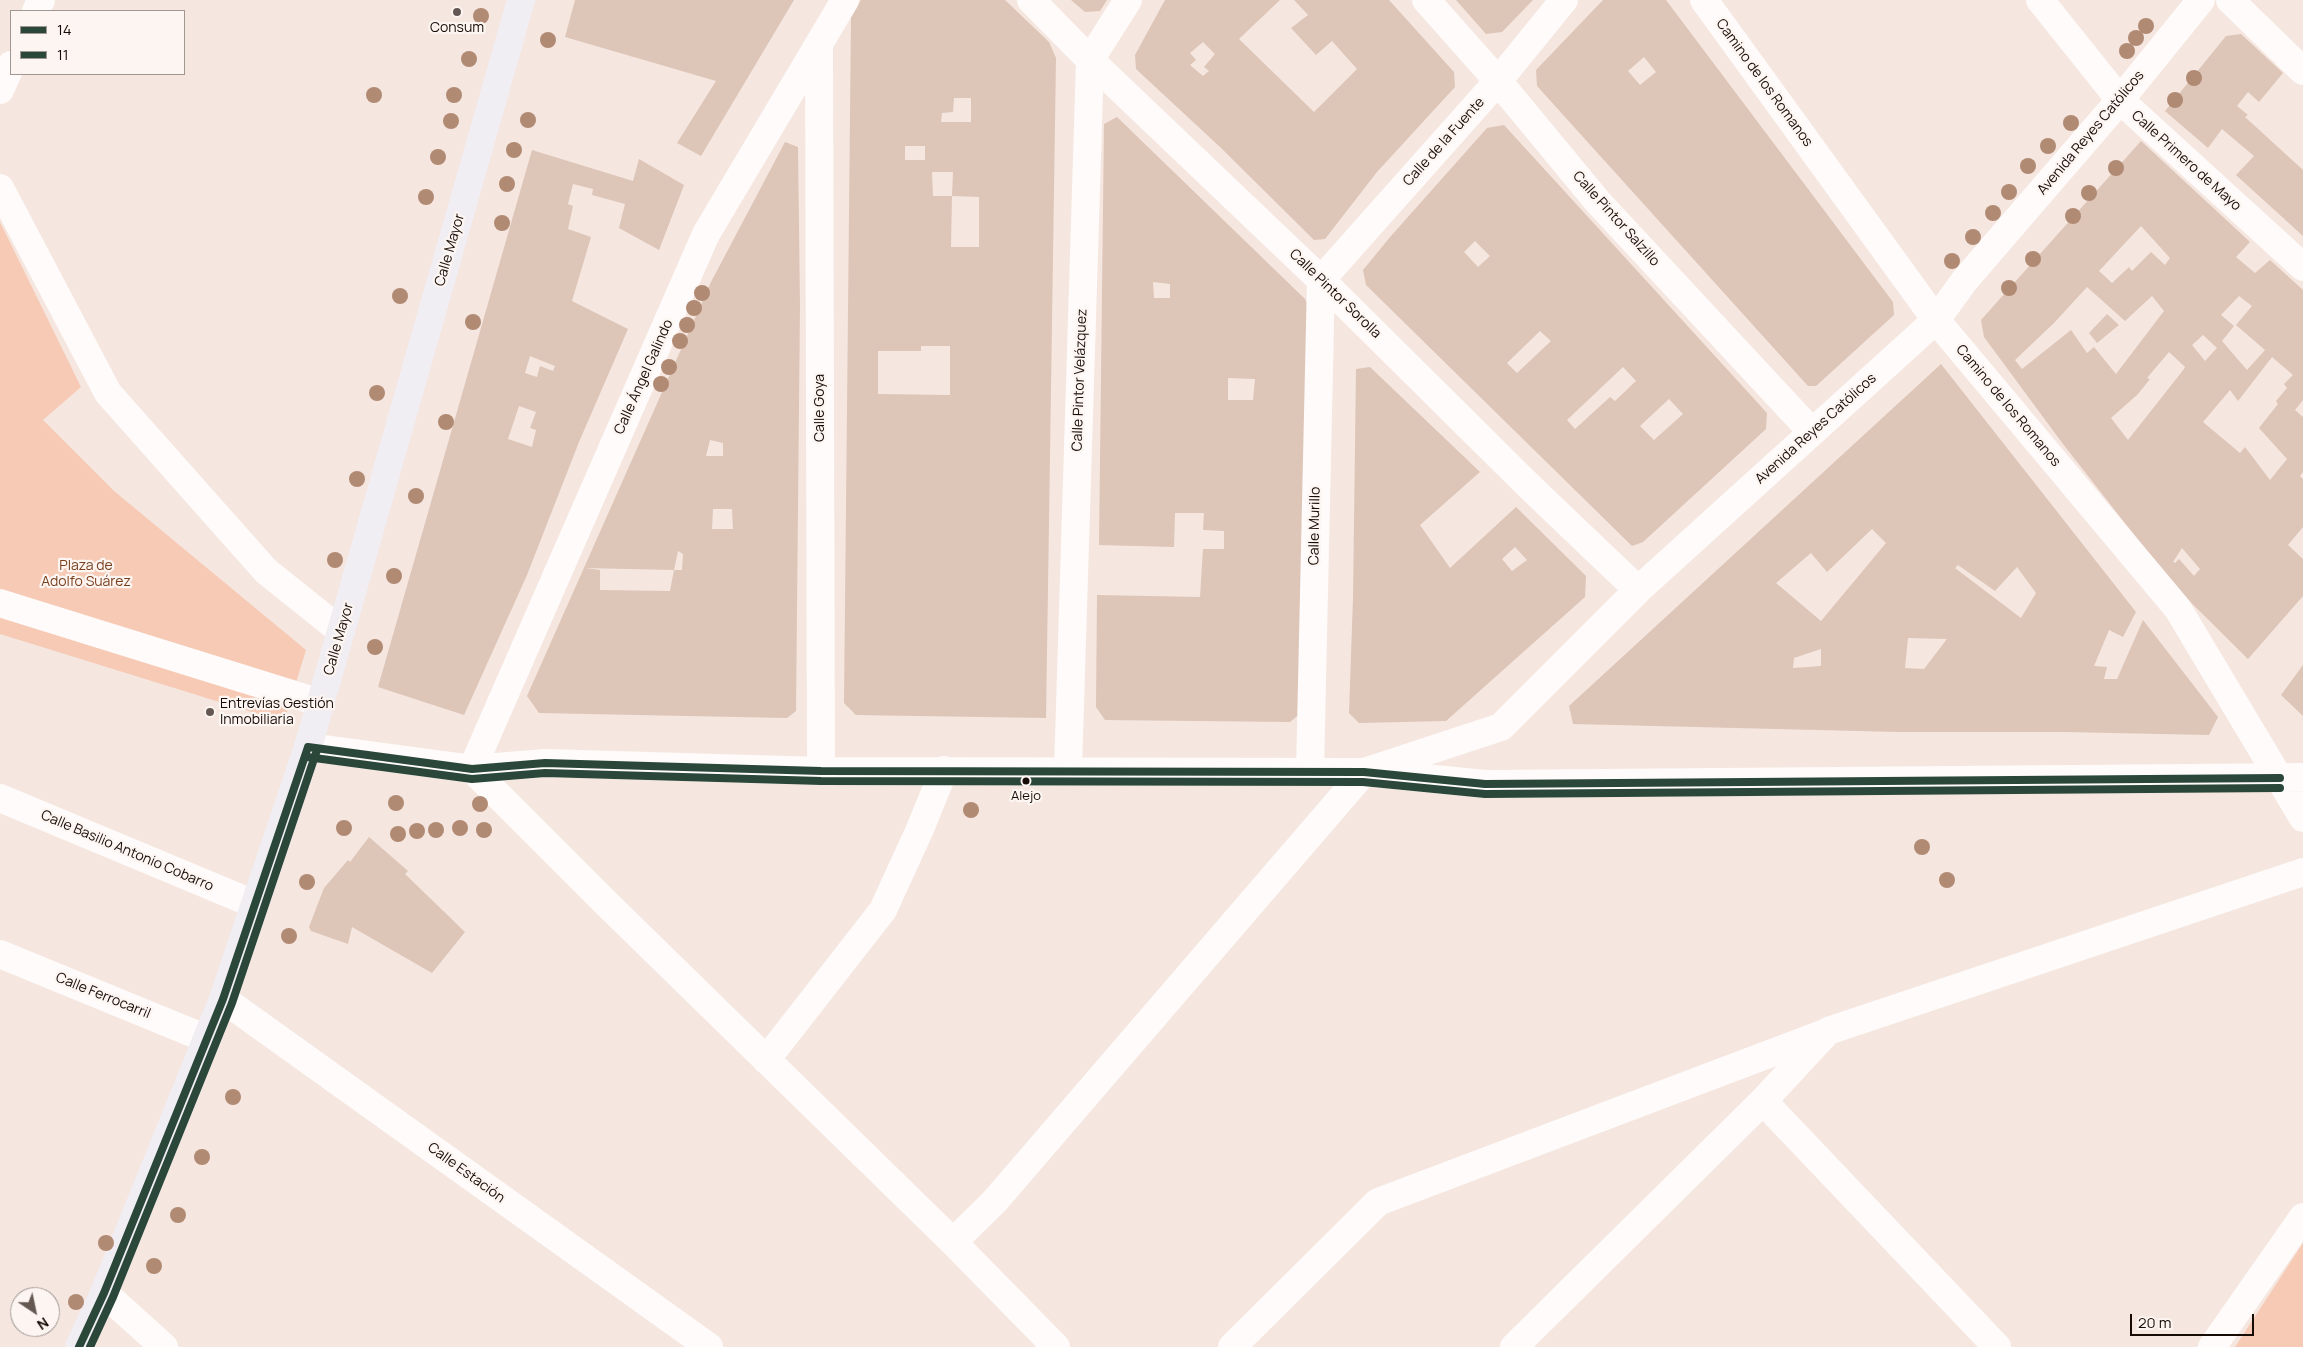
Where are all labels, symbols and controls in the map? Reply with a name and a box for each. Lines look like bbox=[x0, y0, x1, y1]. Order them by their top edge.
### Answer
marker: Consum bbox=[451, 6, 463, 18]
legend bbox=[10, 10, 185, 75]
street label: Camino de los Romanos bbox=[1712, 16, 1816, 150]
text: 14 bbox=[57, 19, 72, 40]
place label: Consum bbox=[430, 20, 484, 36]
text: 11 bbox=[57, 44, 69, 65]
street label: Avenida Reyes Católicos bbox=[2034, 67, 2148, 199]
street label: Calle de la Fuente bbox=[1400, 94, 1488, 190]
street label: Calle Primero de Mayo bbox=[2128, 107, 2244, 215]
street label: Calle Pintor Salzillo bbox=[1569, 168, 1663, 270]
street label: Calle Mayor bbox=[432, 212, 468, 288]
street label: Calle Pintor Sorolla bbox=[1286, 246, 1384, 342]
street label: Calle Pintor Velázquez bbox=[1069, 308, 1091, 452]
street label: Calle Ángel Galindo bbox=[611, 317, 677, 437]
street label: Camino de los Romanos bbox=[1952, 342, 2064, 470]
street label: Avenida Reyes Católicos bbox=[1752, 370, 1880, 488]
street label: Calle Goya bbox=[812, 374, 828, 442]
street label: Calle Murillo bbox=[1306, 487, 1324, 565]
park label: Plaza de Adolfo Suárez bbox=[41, 558, 131, 590]
street label: Calle Mayor bbox=[321, 601, 357, 677]
place label: Entrevías Gestión Inmobiliaria bbox=[220, 696, 334, 729]
marker: Entrevías Gestión Inmobiliaria bbox=[204, 706, 216, 718]
marker: Alejo bbox=[1021, 776, 1031, 786]
place label: Alejo bbox=[1011, 788, 1041, 804]
street label: Calle Basilio Antonio Cobarro bbox=[38, 807, 216, 895]
street label: Calle Ferrocarril bbox=[53, 969, 153, 1023]
street label: Calle Estación bbox=[424, 1139, 508, 1207]
north arrow bbox=[10, 1287, 60, 1337]
scale bar bbox=[2133, 1304, 2257, 1336]
text: 20 m bbox=[2138, 1312, 2171, 1333]
text: N bbox=[34, 1313, 53, 1335]

